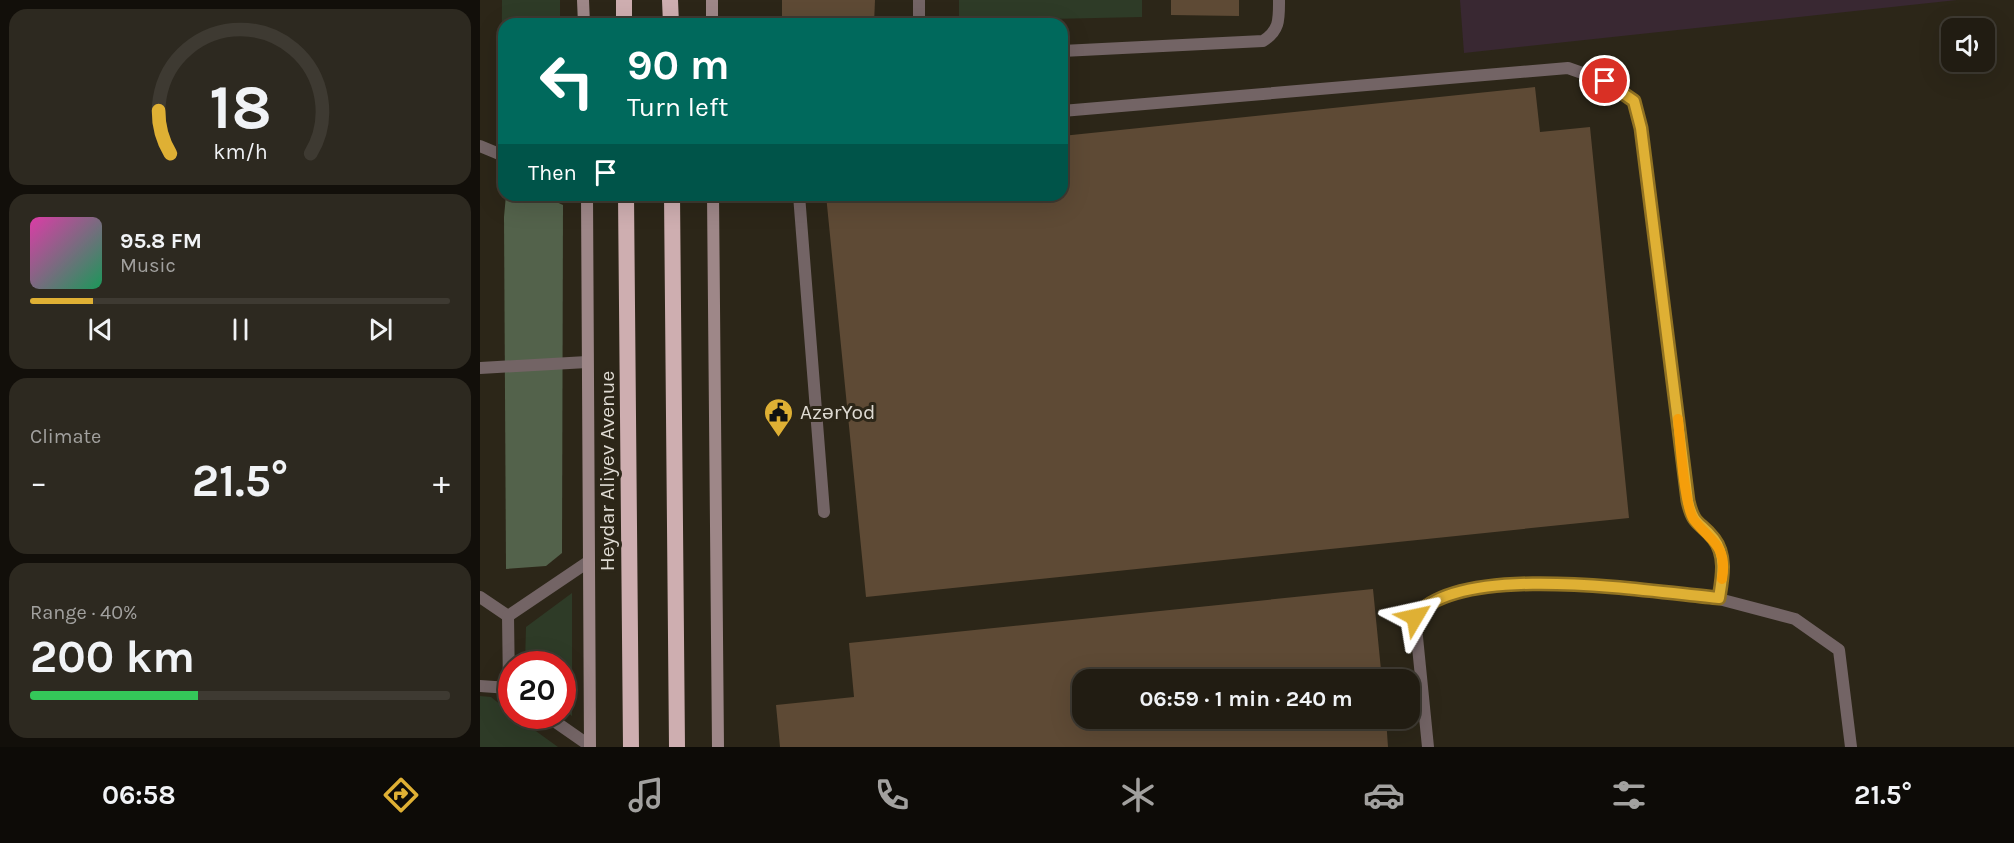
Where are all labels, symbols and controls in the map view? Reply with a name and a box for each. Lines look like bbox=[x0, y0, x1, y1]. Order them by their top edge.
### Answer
map controls bbox=[1941, 18, 1995, 72]
button: sound bbox=[1941, 18, 1995, 72]
text: 90 m bbox=[627, 40, 730, 90]
icon: left bbox=[528, 42, 606, 120]
pin bbox=[1579, 55, 1630, 106]
icon: arrive bbox=[1588, 64, 1621, 97]
text: 18 bbox=[209, 71, 271, 144]
text: Turn left bbox=[627, 91, 728, 123]
text: km/h bbox=[213, 139, 267, 164]
icon: arrive bbox=[589, 156, 622, 189]
text: Then bbox=[528, 160, 577, 186]
text: 95.8 FM bbox=[120, 228, 202, 254]
text: Music bbox=[120, 254, 176, 277]
icon: previous bbox=[84, 313, 117, 346]
icon: pause bbox=[224, 313, 257, 346]
icon: next bbox=[364, 313, 397, 346]
street label: Heydar Aliyev Avenue bbox=[595, 371, 619, 571]
public building icon: AzərYod bbox=[763, 396, 795, 438]
place label: AzərYod bbox=[800, 400, 875, 424]
text: Climate bbox=[30, 425, 101, 448]
text: 21.5° bbox=[192, 455, 288, 507]
text: − bbox=[30, 463, 47, 501]
text: + bbox=[433, 463, 450, 501]
position arrow bbox=[1383, 585, 1447, 649]
text: Range · 40% bbox=[30, 601, 138, 624]
text: 200 km bbox=[30, 631, 195, 683]
speed limit sign: 20 bbox=[498, 651, 576, 729]
text: 06:59 · 1 min · 240 m bbox=[1139, 686, 1353, 712]
icon: directions bbox=[380, 774, 422, 816]
icon: music bbox=[625, 774, 667, 816]
icon: phone bbox=[871, 774, 913, 816]
icon: climate bbox=[1117, 774, 1159, 816]
icon: car bbox=[1363, 774, 1405, 816]
icon: filters bbox=[1608, 774, 1650, 816]
text: 06:58 bbox=[102, 779, 176, 811]
text: 21.5° bbox=[1854, 779, 1912, 811]

